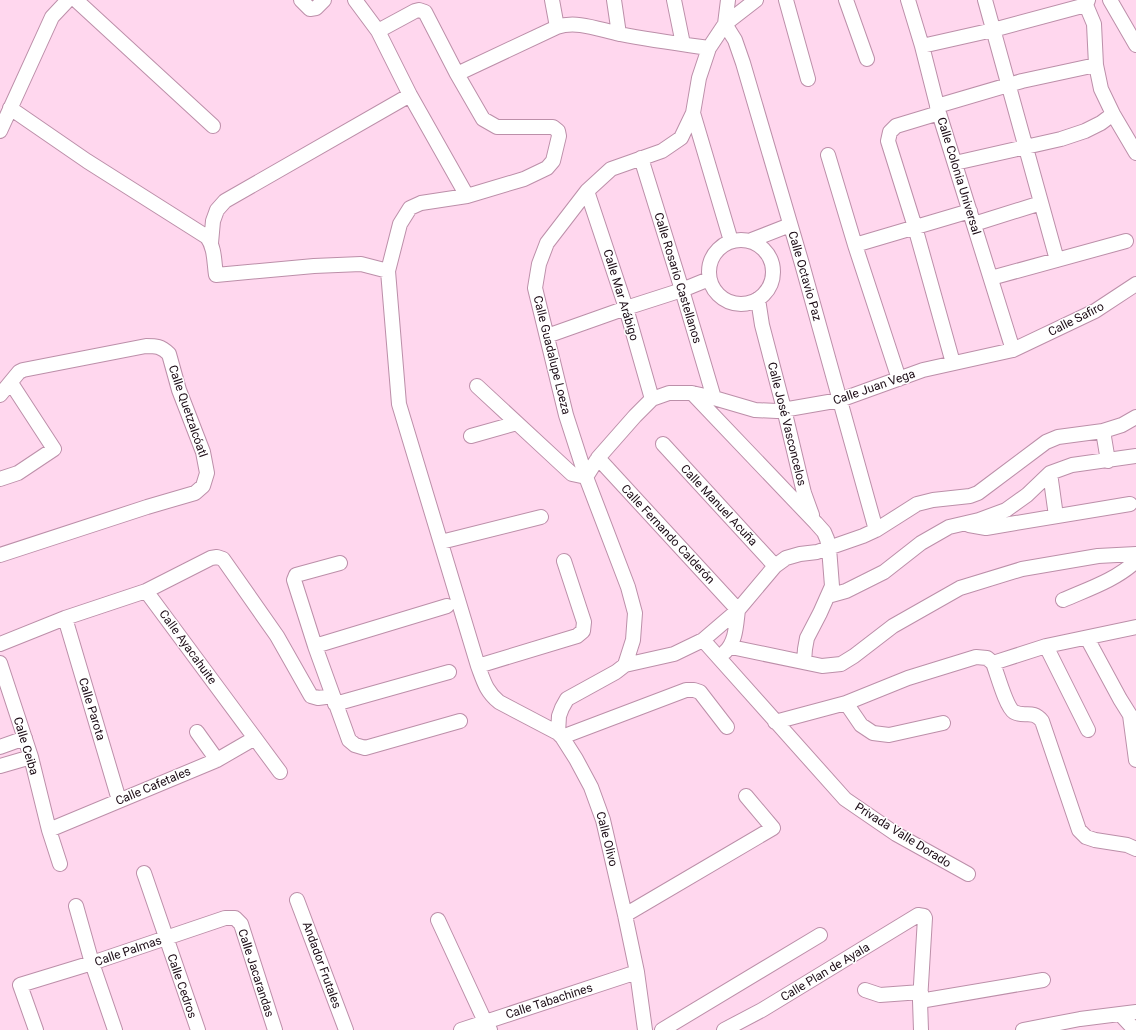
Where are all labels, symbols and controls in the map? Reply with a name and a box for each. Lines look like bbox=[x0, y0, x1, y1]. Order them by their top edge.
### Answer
street label: Calle Colonia Universal bbox=[934, 116, 984, 236]
street label: Calle Rosario Castellanos bbox=[651, 211, 705, 345]
street label: Calle Octavio Paz bbox=[785, 229, 825, 323]
street label: Calle Mar Arábigo bbox=[600, 248, 642, 343]
street label: Calle Guadalupe Loeza bbox=[530, 294, 574, 416]
street label: Calle Safiro bbox=[1046, 299, 1106, 339]
street label: Calle José Vasconcelos bbox=[765, 361, 809, 487]
street label: Calle Quetzalcóatl bbox=[166, 363, 210, 459]
street label: Calle Juan Vega bbox=[831, 366, 917, 408]
street label: Calle Manuel Acuña bbox=[678, 461, 760, 549]
street label: Calle Fernando Calderón bbox=[618, 481, 718, 587]
street label: Calle Ayacahuite bbox=[156, 607, 220, 687]
street label: Calle Parota bbox=[76, 676, 108, 742]
street label: Calle Ceiba bbox=[11, 715, 41, 777]
street label: Calle Cafetales bbox=[113, 764, 193, 808]
street label: Privada Valle Dorado bbox=[852, 800, 954, 870]
street label: Calle Olivo bbox=[593, 810, 621, 868]
street label: Andador Frutales bbox=[300, 920, 344, 1010]
street label: Calle Jacarandas bbox=[235, 927, 277, 1019]
street label: Calle Palmas bbox=[93, 933, 163, 969]
street label: Calle Plan de Ayala bbox=[778, 940, 872, 1004]
street label: Calle Cedros bbox=[164, 952, 200, 1020]
street label: Calle Tabachines bbox=[504, 980, 594, 1022]

